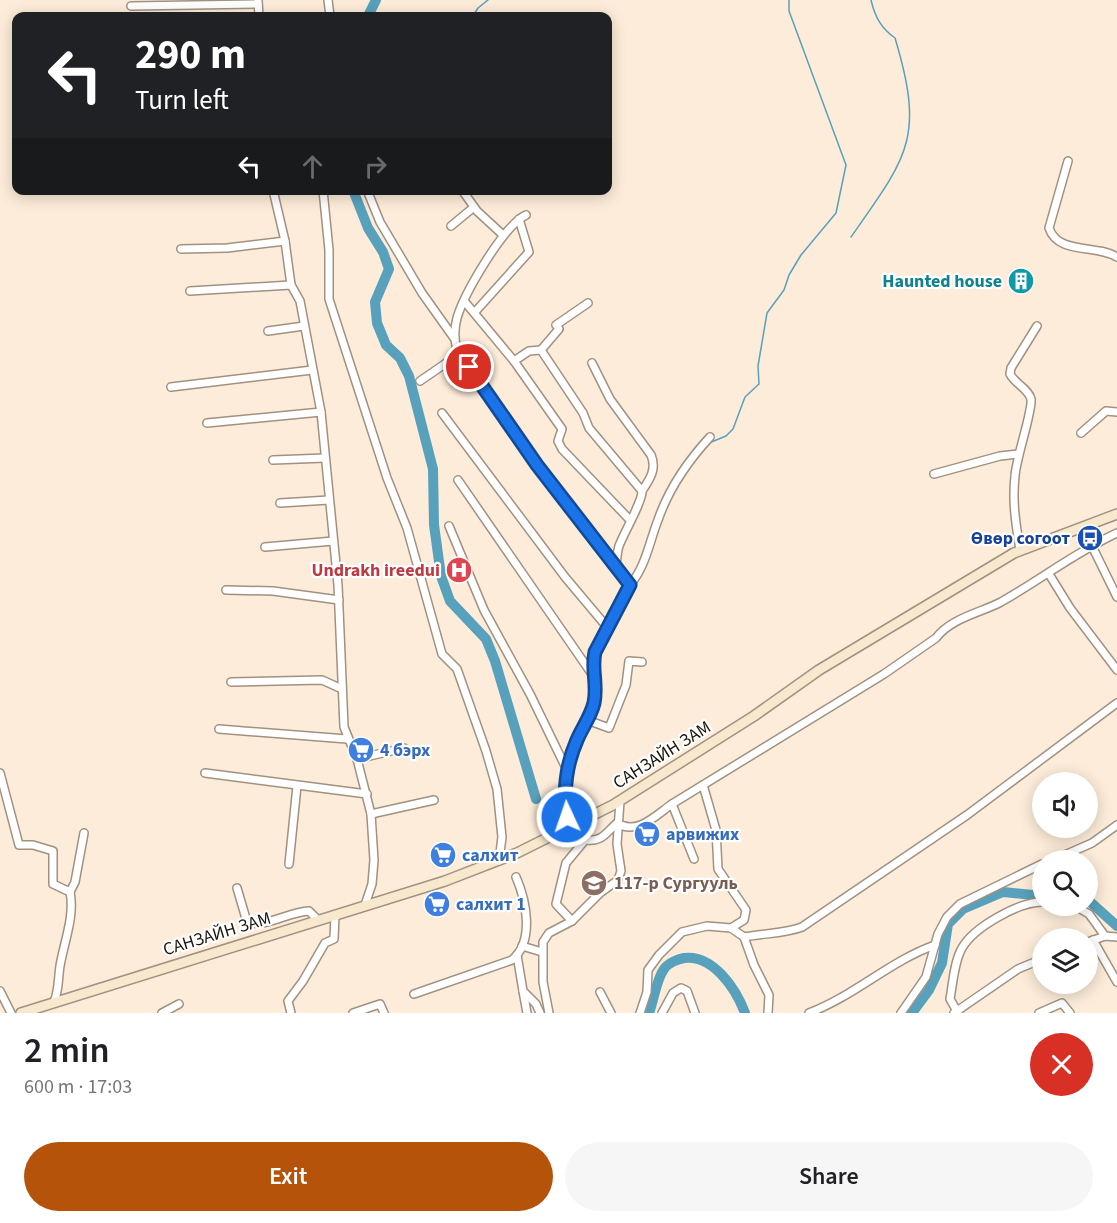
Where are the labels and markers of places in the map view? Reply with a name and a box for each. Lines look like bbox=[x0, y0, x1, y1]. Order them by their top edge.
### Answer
building icon: Haunted house bbox=[1006, 266, 1036, 296]
place label: Haunted house bbox=[882, 269, 1002, 294]
pin bbox=[443, 341, 494, 392]
bus stop icon: Өвөр согоот bbox=[1075, 523, 1105, 553]
place label: Өвөр согоот bbox=[971, 526, 1070, 551]
hospital icon: Undrakh ireedui bbox=[444, 555, 474, 585]
place label: Undrakh ireedui bbox=[311, 558, 440, 583]
supermarket icon: 4 бэрх bbox=[346, 735, 376, 765]
place label: 4 бэрх bbox=[380, 738, 430, 763]
supermarket icon: арвижих bbox=[632, 819, 662, 849]
place label: арвижих bbox=[666, 822, 739, 847]
supermarket icon: салхит bbox=[428, 840, 458, 870]
place label: салхит bbox=[462, 843, 519, 868]
school or university icon: 117-р Сургууль bbox=[579, 868, 609, 898]
place label: 117-р Сургууль bbox=[614, 871, 738, 896]
supermarket icon: салхит 1 bbox=[422, 889, 452, 919]
place label: салхит 1 bbox=[456, 892, 526, 917]

